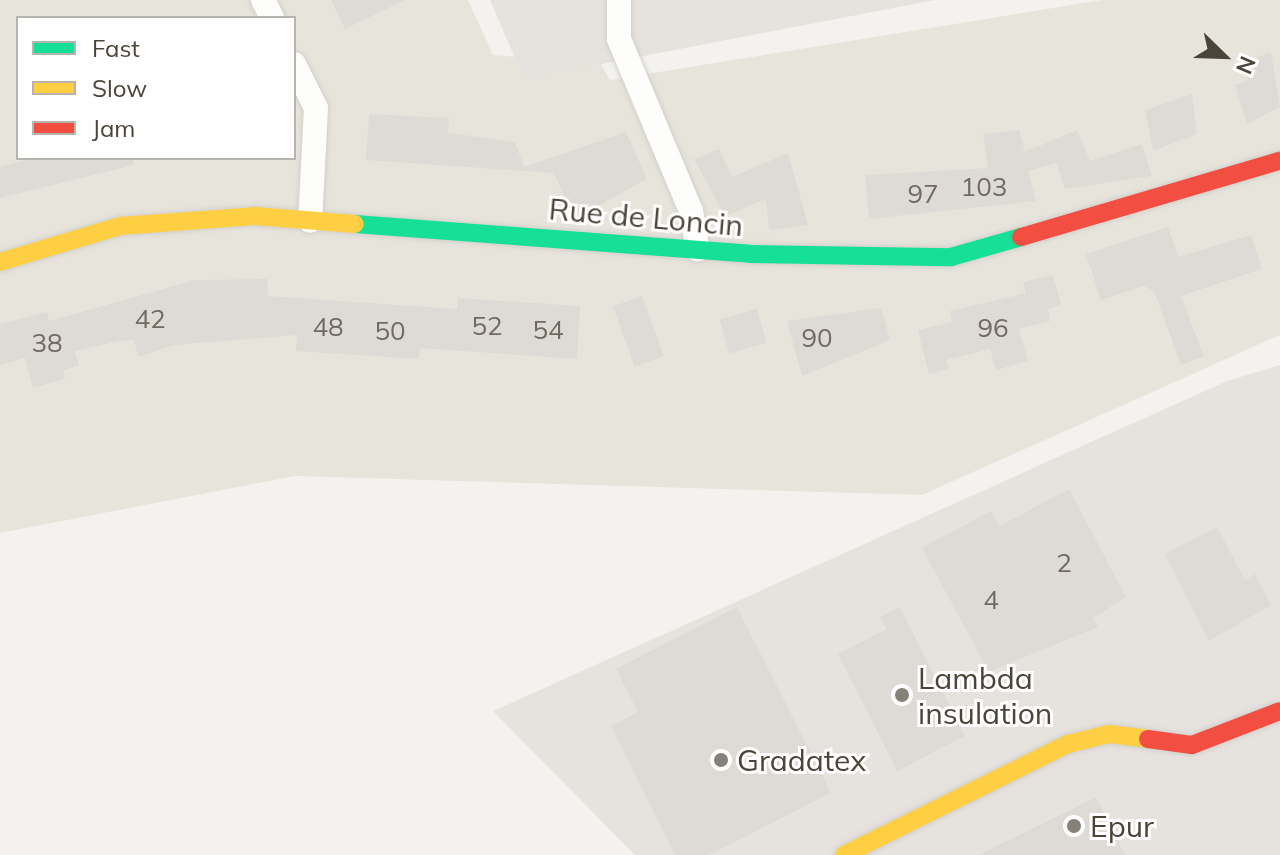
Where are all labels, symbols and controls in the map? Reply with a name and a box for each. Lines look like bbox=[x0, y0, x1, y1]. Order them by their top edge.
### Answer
legend bbox=[16, 16, 296, 160]
north arrow bbox=[1184, 16, 1264, 96]
text: Fast bbox=[92, 33, 140, 63]
text: N bbox=[1230, 52, 1262, 78]
text: Slow bbox=[92, 73, 147, 103]
text: Jam bbox=[92, 113, 135, 143]
house number: 103 bbox=[961, 171, 1007, 203]
house number: 97 bbox=[907, 178, 939, 210]
street label: Rue de Loncin bbox=[547, 191, 745, 243]
house number: 42 bbox=[134, 303, 166, 335]
house number: 52 bbox=[471, 310, 503, 342]
house number: 48 bbox=[312, 311, 344, 343]
house number: 96 bbox=[977, 312, 1009, 344]
house number: 54 bbox=[532, 314, 564, 346]
house number: 50 bbox=[374, 315, 406, 347]
house number: 90 bbox=[801, 322, 833, 354]
house number: 38 bbox=[31, 327, 63, 359]
house number: 2 bbox=[1056, 547, 1072, 579]
house number: 4 bbox=[983, 584, 999, 616]
place label: Lambda insulation bbox=[918, 660, 1052, 730]
marker: Lambda insulation bbox=[893, 686, 911, 704]
place label: Gradatex bbox=[737, 742, 866, 778]
marker: Gradatex bbox=[712, 751, 730, 769]
place label: Epur bbox=[1090, 808, 1154, 844]
marker: Epur bbox=[1065, 817, 1083, 835]

